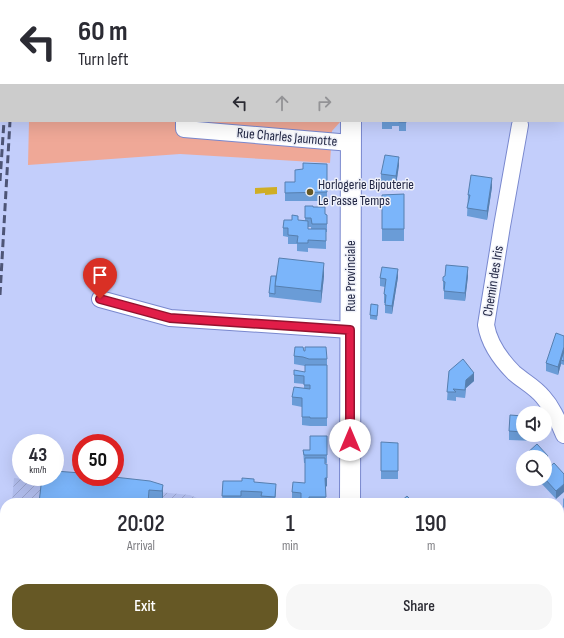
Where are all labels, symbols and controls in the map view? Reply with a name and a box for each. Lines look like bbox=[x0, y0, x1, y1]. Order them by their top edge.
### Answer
text: 60 m bbox=[78, 15, 127, 48]
icon: left bbox=[12, 16, 64, 68]
text: Turn left bbox=[78, 49, 129, 70]
icon: left bbox=[229, 92, 251, 114]
icon: ahead bbox=[271, 92, 293, 114]
icon: right bbox=[313, 92, 335, 114]
street label: Rue Charles Jaumotte bbox=[236, 124, 338, 150]
place label: Horlogerie Bijouterie Le Passe Temps bbox=[318, 176, 414, 209]
marker: Horlogerie Bijouterie Le Passe Temps bbox=[305, 187, 315, 197]
street label: Rue Provinciale bbox=[342, 240, 359, 312]
street label: Chemin des Iris bbox=[479, 244, 507, 318]
pin bbox=[83, 258, 117, 299]
icon: arrive bbox=[89, 264, 111, 286]
map controls bbox=[516, 406, 552, 486]
button: sound bbox=[516, 406, 552, 442]
position arrow bbox=[329, 419, 371, 461]
speed limit sign: 50 bbox=[72, 434, 124, 486]
text: 43 bbox=[29, 443, 47, 467]
button: search bbox=[516, 450, 552, 486]
text: km/h bbox=[29, 464, 47, 476]
text: 20:02 bbox=[117, 509, 165, 538]
text: 1 bbox=[286, 509, 295, 538]
text: 190 bbox=[416, 509, 447, 538]
text: Arrival bbox=[127, 538, 155, 554]
text: min bbox=[282, 538, 298, 554]
text: m bbox=[427, 538, 435, 554]
button: Exit bbox=[12, 584, 278, 630]
button: Share bbox=[286, 584, 552, 630]

